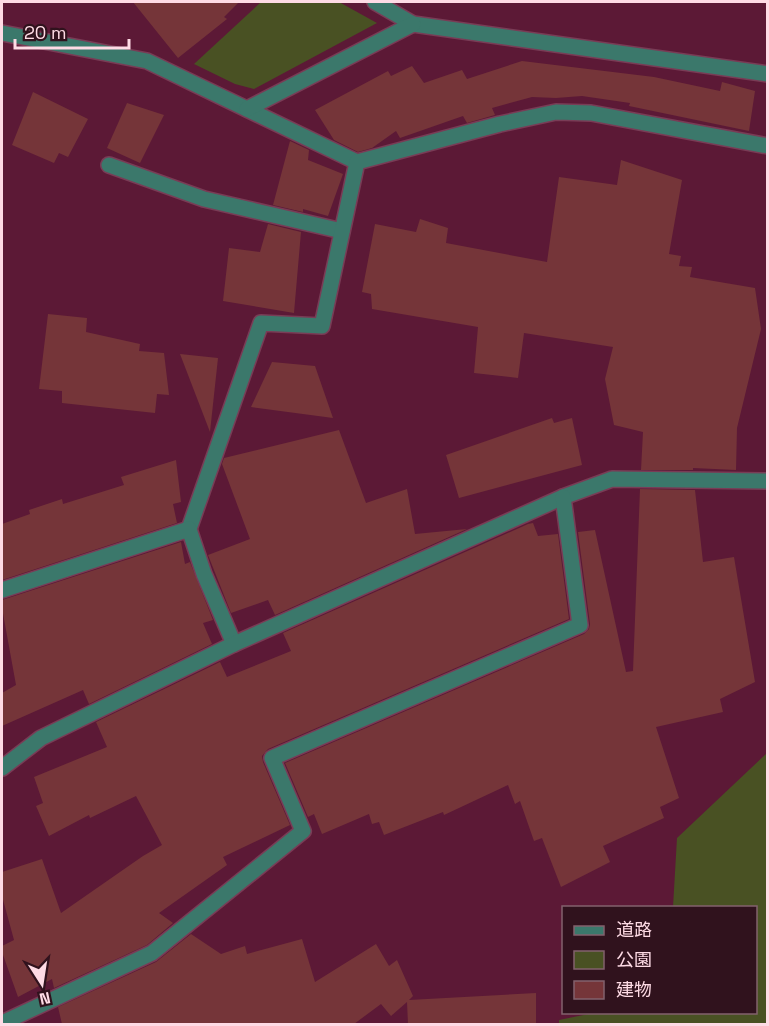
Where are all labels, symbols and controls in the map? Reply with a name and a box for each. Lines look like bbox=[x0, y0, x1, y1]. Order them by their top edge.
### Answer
scale bar bbox=[15, 12, 129, 50]
text: 20 m bbox=[24, 21, 67, 44]
legend bbox=[562, 906, 757, 1014]
text: 道路 bbox=[616, 918, 652, 941]
text: 公園 bbox=[616, 948, 652, 971]
north arrow bbox=[12, 954, 72, 1014]
text: 建物 bbox=[616, 978, 652, 1001]
text: N bbox=[38, 987, 52, 1010]

